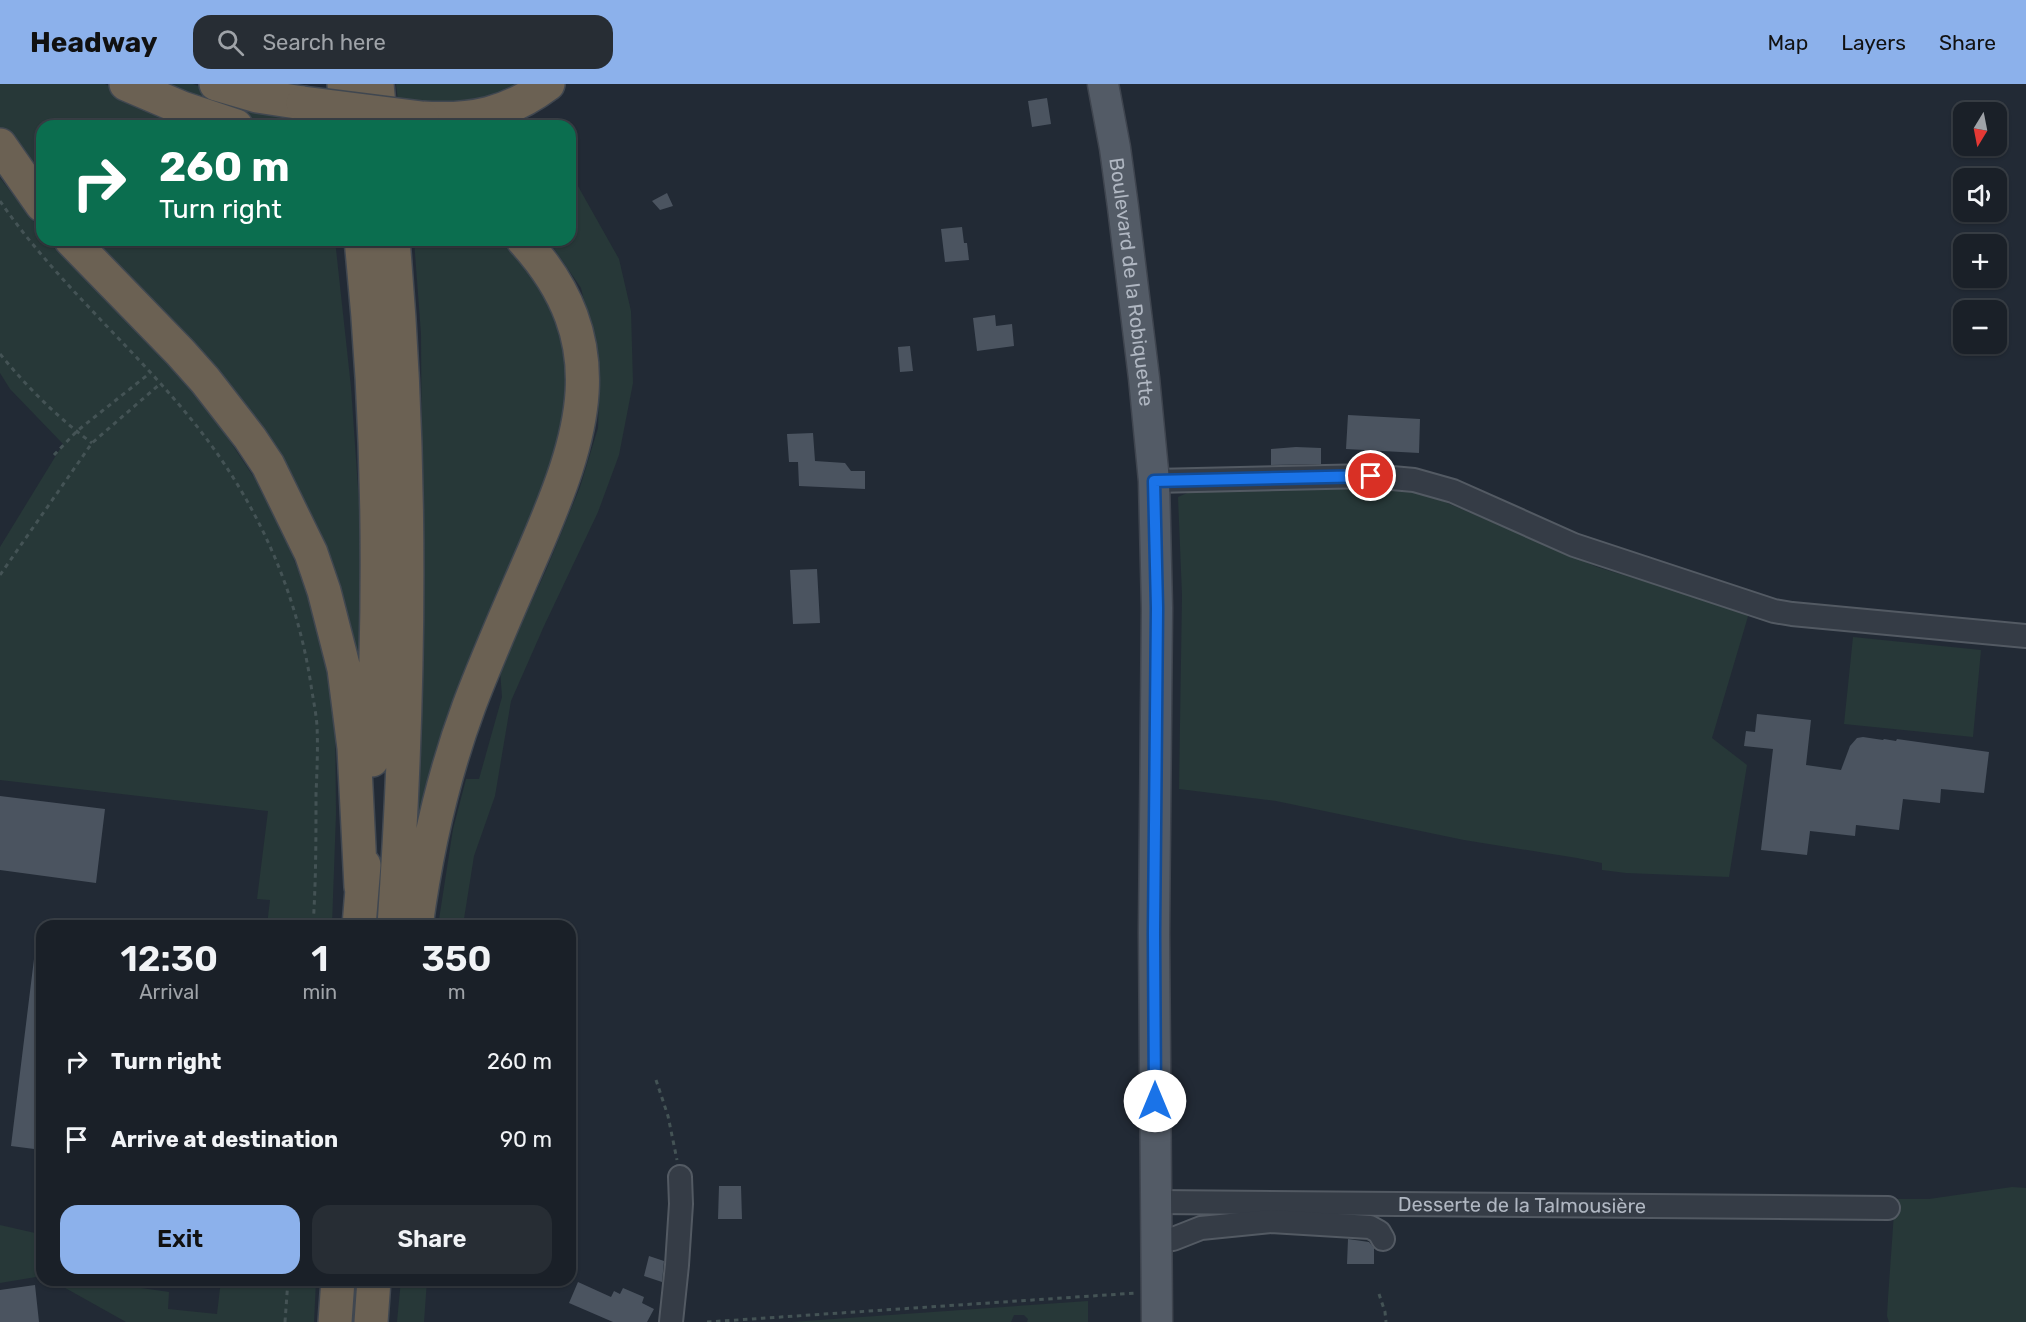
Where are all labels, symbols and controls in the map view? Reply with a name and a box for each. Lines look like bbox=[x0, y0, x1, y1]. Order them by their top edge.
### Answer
search box bbox=[193, 15, 613, 69]
text: Headway bbox=[30, 26, 157, 59]
icon: search bbox=[214, 26, 247, 59]
text: Search here bbox=[262, 29, 386, 56]
text: Map bbox=[1767, 30, 1808, 55]
text: Layers bbox=[1841, 30, 1906, 55]
text: Share bbox=[1939, 30, 1996, 55]
north arrow bbox=[1953, 102, 2007, 156]
map controls bbox=[1953, 102, 2007, 354]
text: 260 m bbox=[159, 142, 290, 192]
icon: right bbox=[60, 144, 138, 222]
street label: Boulevard de la Robiquette bbox=[1104, 156, 1159, 407]
button: sound bbox=[1953, 168, 2007, 222]
text: Turn right bbox=[159, 193, 282, 225]
button: + bbox=[1953, 234, 2007, 288]
button: − bbox=[1953, 300, 2007, 354]
pin bbox=[1345, 450, 1396, 501]
icon: arrive bbox=[1354, 459, 1387, 492]
text: 12:30 bbox=[120, 937, 218, 980]
text: 1 bbox=[311, 937, 328, 980]
text: 350 bbox=[422, 937, 492, 980]
text: Arrival bbox=[139, 980, 199, 1004]
text: min bbox=[302, 980, 337, 1004]
text: m bbox=[448, 980, 465, 1004]
icon: right bbox=[60, 1045, 93, 1078]
text: Turn right bbox=[111, 1048, 221, 1075]
text: 260 m bbox=[487, 1048, 552, 1075]
position arrow bbox=[1123, 1069, 1187, 1133]
icon: arrive bbox=[60, 1123, 93, 1156]
text: Arrive at destination bbox=[111, 1126, 338, 1153]
text: 90 m bbox=[500, 1126, 552, 1153]
street label: Desserte de la Talmousière bbox=[1398, 1192, 1646, 1218]
button: Exit bbox=[60, 1205, 300, 1274]
button: Share bbox=[312, 1205, 552, 1274]

